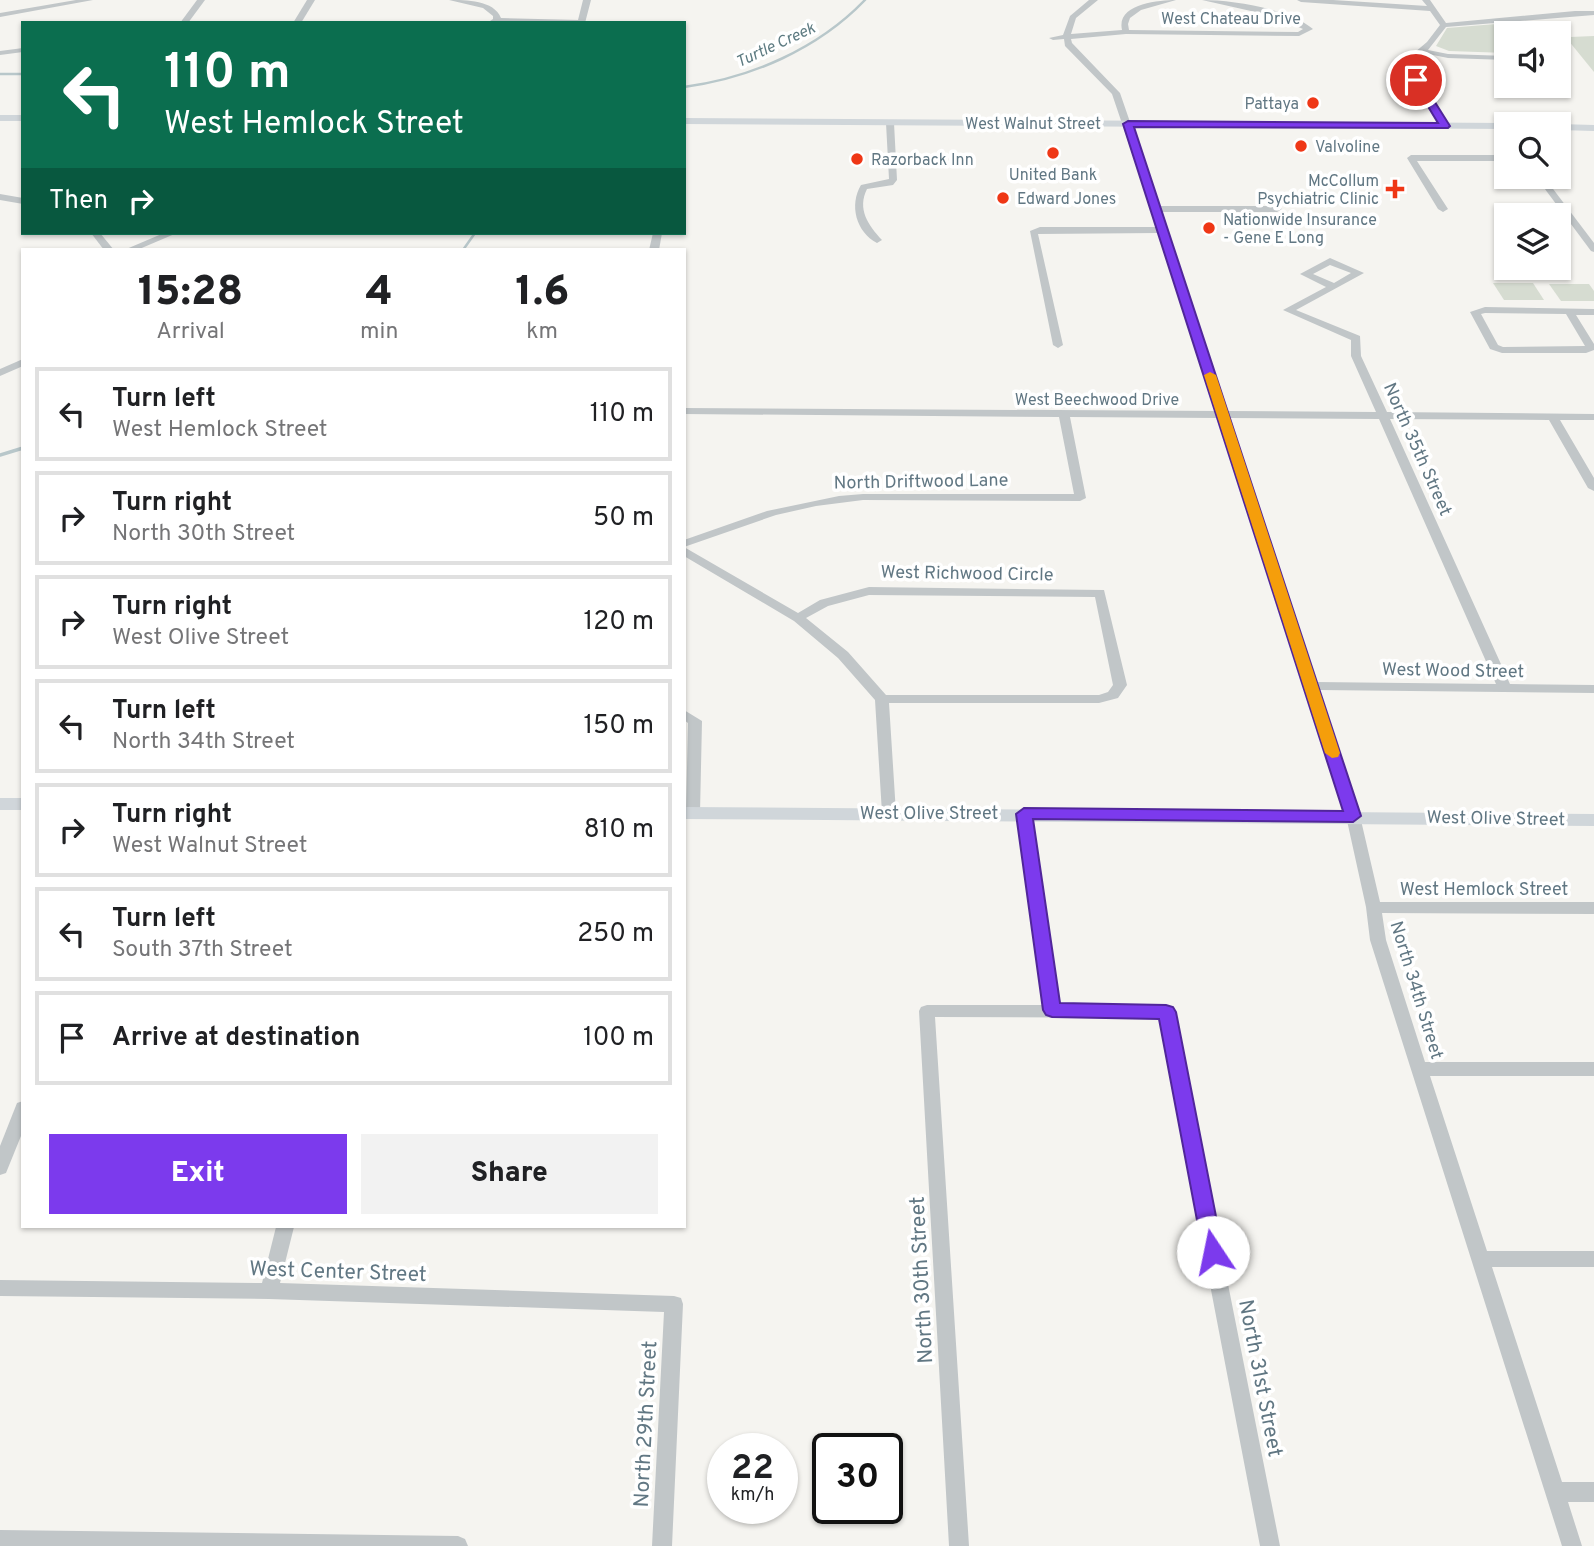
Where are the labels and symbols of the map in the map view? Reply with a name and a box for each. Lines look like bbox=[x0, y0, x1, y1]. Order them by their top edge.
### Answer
street label: West Chateau Drive bbox=[1161, 10, 1301, 30]
water label: Turtle Creek bbox=[733, 18, 819, 73]
pin bbox=[1386, 50, 1446, 110]
place label: Pattaya bbox=[1244, 95, 1299, 115]
marker: Pattaya bbox=[1305, 95, 1321, 111]
street label: West Walnut Street bbox=[965, 115, 1101, 135]
marker: Valvoline bbox=[1293, 138, 1309, 154]
place label: Valvoline bbox=[1315, 138, 1380, 158]
marker: United Bank bbox=[1045, 145, 1061, 161]
marker: Razorback Inn bbox=[849, 151, 865, 167]
place label: Razorback Inn bbox=[871, 151, 974, 171]
place label: United Bank bbox=[1009, 166, 1097, 186]
place label: McCollum Psychiatric Clinic bbox=[1257, 172, 1379, 210]
marker: McCollum Psychiatric Clinic bbox=[1385, 179, 1405, 199]
marker: Edward Jones bbox=[995, 190, 1011, 206]
place label: Edward Jones bbox=[1017, 190, 1116, 210]
place label: Nationwide Insurance - Gene E Long bbox=[1223, 211, 1377, 249]
marker: Nationwide Insurance - Gene E Long bbox=[1201, 220, 1217, 236]
street label: North 35th Street bbox=[1377, 380, 1456, 520]
street label: West Beechwood Drive bbox=[1015, 391, 1179, 411]
street label: North Driftwood Lane bbox=[833, 469, 1009, 496]
street label: West Richwood Circle bbox=[880, 561, 1054, 588]
street label: West Wood Street bbox=[1382, 659, 1524, 684]
street label: West Olive Street bbox=[860, 803, 998, 826]
street label: West Olive Street bbox=[1426, 807, 1565, 832]
street label: West Hemlock Street bbox=[1400, 879, 1568, 902]
street label: North 34th Street bbox=[1384, 919, 1447, 1062]
street label: North 30th Street bbox=[905, 1196, 940, 1364]
position arrow bbox=[1176, 1215, 1250, 1289]
street label: West Center Street bbox=[249, 1256, 427, 1289]
street label: North 31st Street bbox=[1231, 1297, 1288, 1459]
street label: North 29th Street bbox=[629, 1340, 664, 1508]
speed limit sign: 30 bbox=[812, 1433, 903, 1524]

